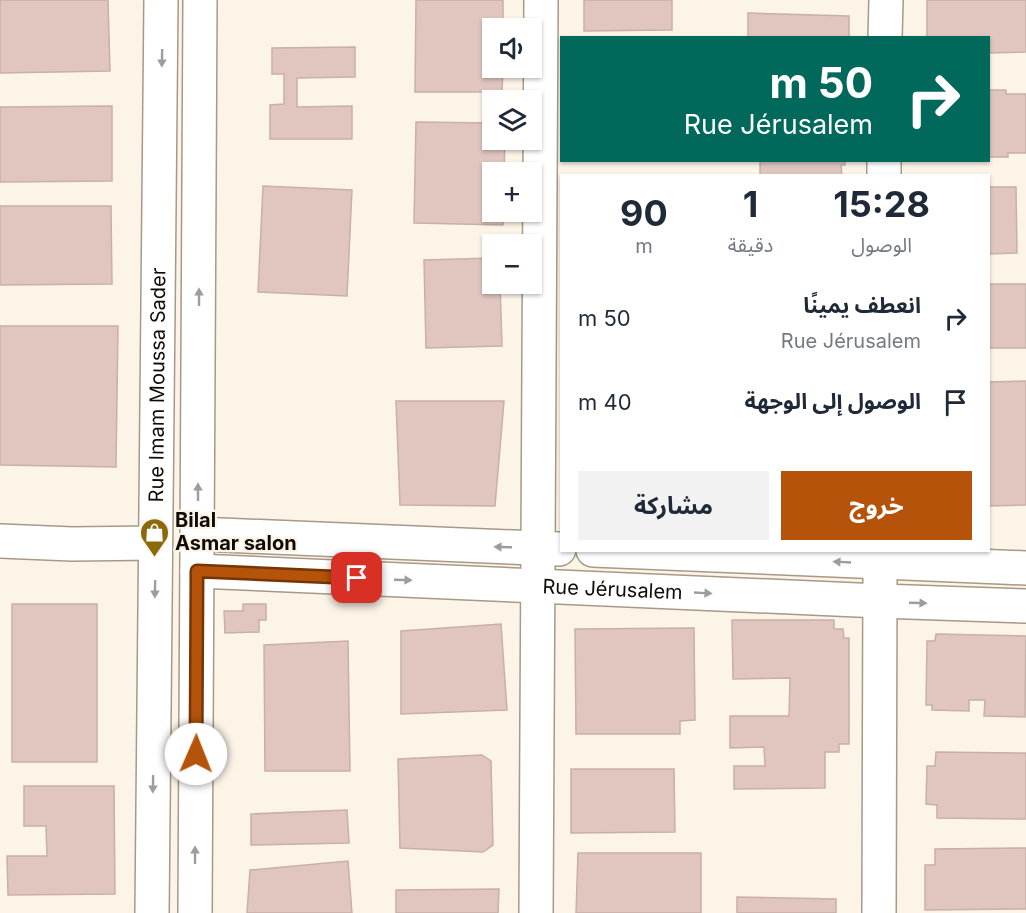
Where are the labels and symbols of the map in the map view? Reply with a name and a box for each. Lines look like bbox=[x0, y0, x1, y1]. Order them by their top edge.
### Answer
one-way arrow bbox=[157, 49, 166, 68]
street label: Rue Imam Moussa Sader bbox=[144, 267, 170, 502]
one-way arrow bbox=[194, 287, 204, 306]
one-way arrow bbox=[193, 482, 203, 501]
place label: Bilal Asmar salon bbox=[175, 508, 297, 555]
shop icon: Bilal Asmar salon bbox=[138, 516, 170, 558]
one-way arrow bbox=[493, 542, 512, 551]
pin bbox=[331, 552, 382, 603]
one-way arrow bbox=[832, 557, 851, 566]
street label: Rue Jérusalem bbox=[542, 574, 683, 604]
one-way arrow bbox=[393, 575, 412, 584]
one-way arrow bbox=[150, 580, 160, 599]
one-way arrow bbox=[693, 589, 712, 598]
one-way arrow bbox=[909, 598, 928, 607]
position arrow bbox=[164, 722, 228, 786]
one-way arrow bbox=[148, 775, 158, 794]
one-way arrow bbox=[190, 845, 200, 864]

